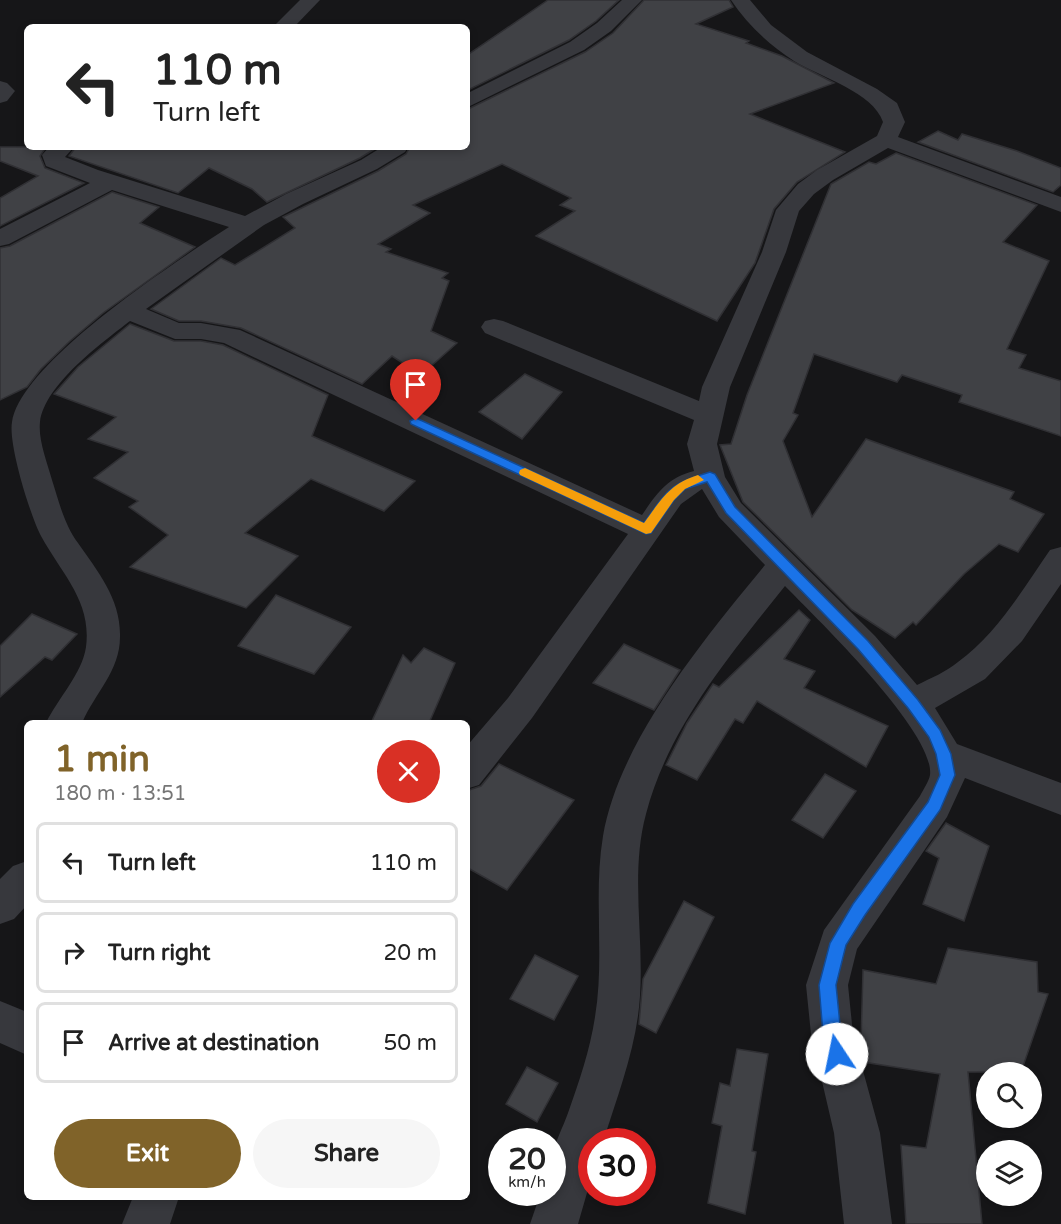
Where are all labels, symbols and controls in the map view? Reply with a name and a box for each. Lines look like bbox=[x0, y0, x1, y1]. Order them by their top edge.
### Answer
text: 110 m bbox=[153, 45, 282, 96]
icon: left bbox=[54, 48, 132, 126]
text: Turn left bbox=[153, 96, 260, 129]
pin bbox=[390, 359, 441, 421]
icon: arrive bbox=[399, 368, 432, 401]
text: 1 min bbox=[54, 738, 150, 781]
button: close bbox=[377, 740, 440, 803]
text: 180 m · 13:51 bbox=[54, 782, 186, 806]
icon: left bbox=[57, 846, 90, 879]
text: Turn left bbox=[108, 850, 196, 876]
text: 110 m bbox=[370, 850, 437, 876]
icon: right bbox=[57, 936, 90, 969]
text: Turn right bbox=[108, 940, 210, 966]
text: 20 m bbox=[383, 940, 437, 966]
position arrow bbox=[805, 1022, 869, 1086]
icon: arrive bbox=[57, 1026, 90, 1059]
text: Arrive at destination bbox=[108, 1030, 319, 1056]
text: 50 m bbox=[383, 1030, 437, 1056]
map controls bbox=[976, 1062, 1042, 1206]
button: search bbox=[976, 1062, 1042, 1128]
button: Exit bbox=[54, 1119, 241, 1188]
button: Share bbox=[253, 1119, 440, 1188]
speed limit sign: 30 bbox=[578, 1128, 656, 1206]
button: layers bbox=[976, 1140, 1042, 1206]
text: 20 bbox=[508, 1141, 546, 1178]
text: km/h bbox=[508, 1173, 546, 1191]

